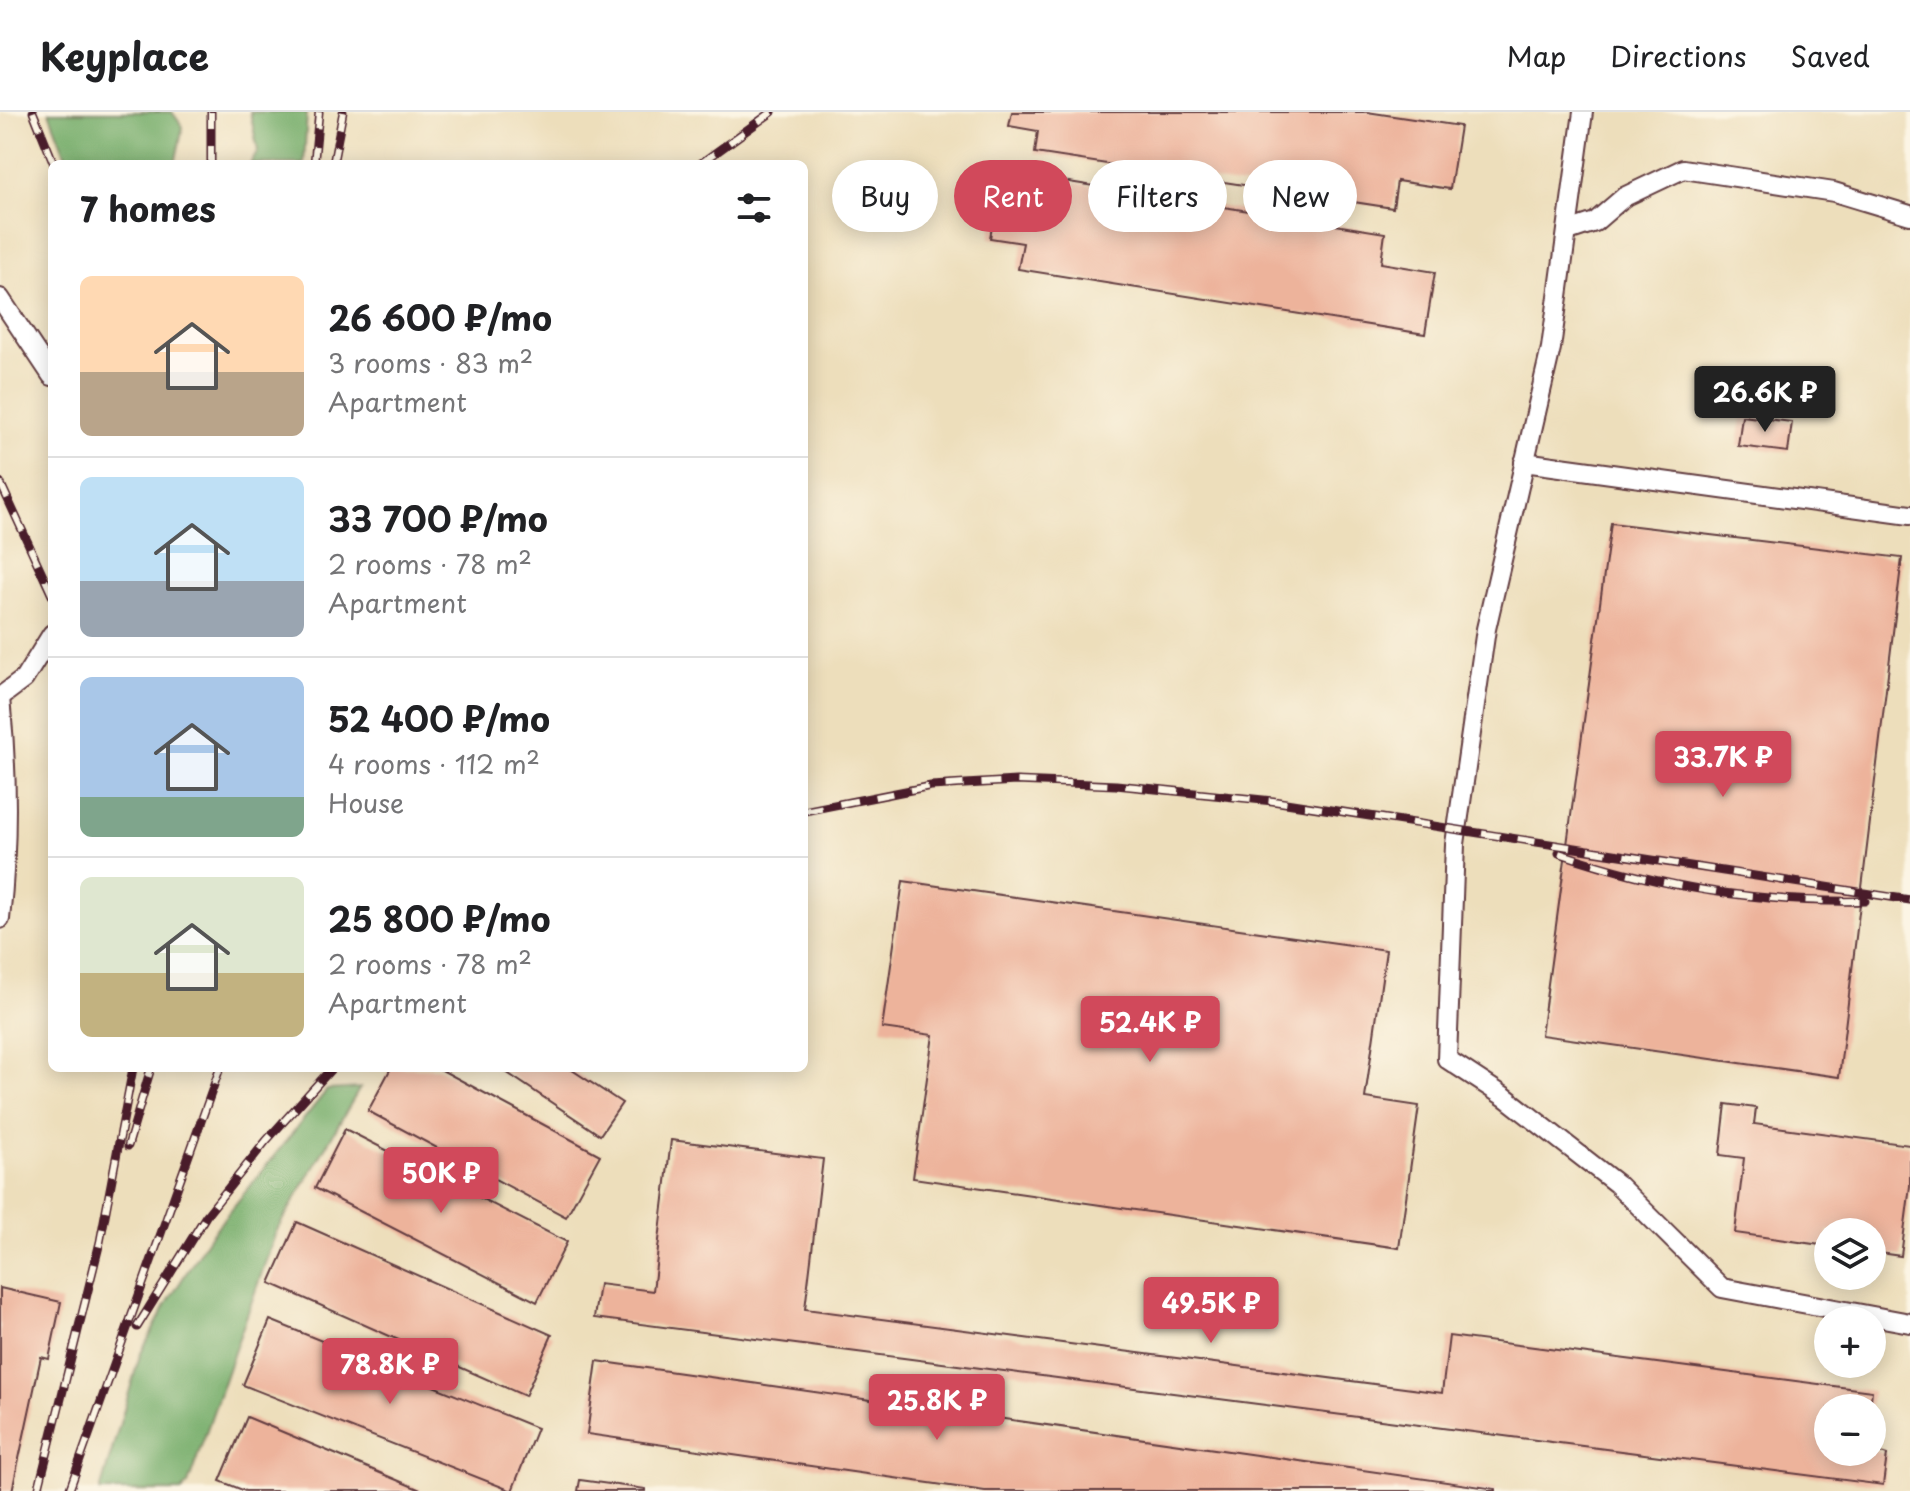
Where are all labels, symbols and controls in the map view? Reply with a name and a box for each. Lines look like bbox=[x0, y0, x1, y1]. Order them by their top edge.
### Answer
text: Keyplace bbox=[40, 27, 209, 84]
text: Map bbox=[1507, 34, 1566, 77]
text: Directions bbox=[1610, 34, 1747, 77]
text: Saved bbox=[1791, 34, 1870, 77]
chip: Buy bbox=[832, 160, 938, 232]
chip: Rent bbox=[954, 160, 1072, 232]
chip: Filters bbox=[1088, 160, 1227, 232]
chip: New bbox=[1243, 160, 1357, 232]
text: 7 homes bbox=[80, 182, 216, 234]
icon: filters bbox=[732, 186, 776, 230]
text: 26 600 ₽/mo bbox=[328, 291, 552, 343]
icon: home bbox=[144, 308, 240, 404]
text: 3 rooms · 83 m² bbox=[328, 343, 533, 382]
pin: 26.6K ₽ bbox=[1691, 366, 1839, 434]
text: 26.6K ₽ bbox=[1712, 372, 1818, 411]
text: Apartment bbox=[328, 382, 467, 421]
text: 33 700 ₽/mo bbox=[328, 492, 548, 544]
icon: home bbox=[144, 509, 240, 605]
text: 2 rooms · 78 m² bbox=[328, 544, 532, 583]
text: Apartment bbox=[328, 583, 467, 622]
text: 52 400 ₽/mo bbox=[328, 692, 550, 744]
icon: home bbox=[144, 709, 240, 805]
pin: 33.7K ₽ bbox=[1649, 731, 1797, 799]
text: 33.7K ₽ bbox=[1673, 737, 1773, 776]
text: 4 rooms · 112 m² bbox=[328, 744, 540, 783]
text: House bbox=[328, 783, 404, 822]
text: 25 800 ₽/mo bbox=[328, 892, 550, 944]
icon: home bbox=[144, 909, 240, 1005]
text: 2 rooms · 78 m² bbox=[328, 944, 532, 983]
text: Apartment bbox=[328, 983, 467, 1022]
pin: 52.4K ₽ bbox=[1076, 996, 1224, 1064]
text: 52.4K ₽ bbox=[1099, 1002, 1201, 1041]
pin: 50K ₽ bbox=[385, 1147, 497, 1215]
text: 50K ₽ bbox=[401, 1153, 481, 1192]
map controls bbox=[1814, 1218, 1886, 1466]
button: layers bbox=[1814, 1218, 1886, 1290]
pin: 49.5K ₽ bbox=[1137, 1277, 1285, 1345]
text: 49.5K ₽ bbox=[1162, 1283, 1260, 1322]
button: + bbox=[1814, 1306, 1886, 1378]
pin: 78.8K ₽ bbox=[316, 1338, 464, 1406]
text: 78.8K ₽ bbox=[340, 1344, 440, 1383]
pin: 25.8K ₽ bbox=[863, 1374, 1011, 1442]
text: 25.8K ₽ bbox=[887, 1380, 987, 1419]
button: − bbox=[1814, 1394, 1886, 1466]

